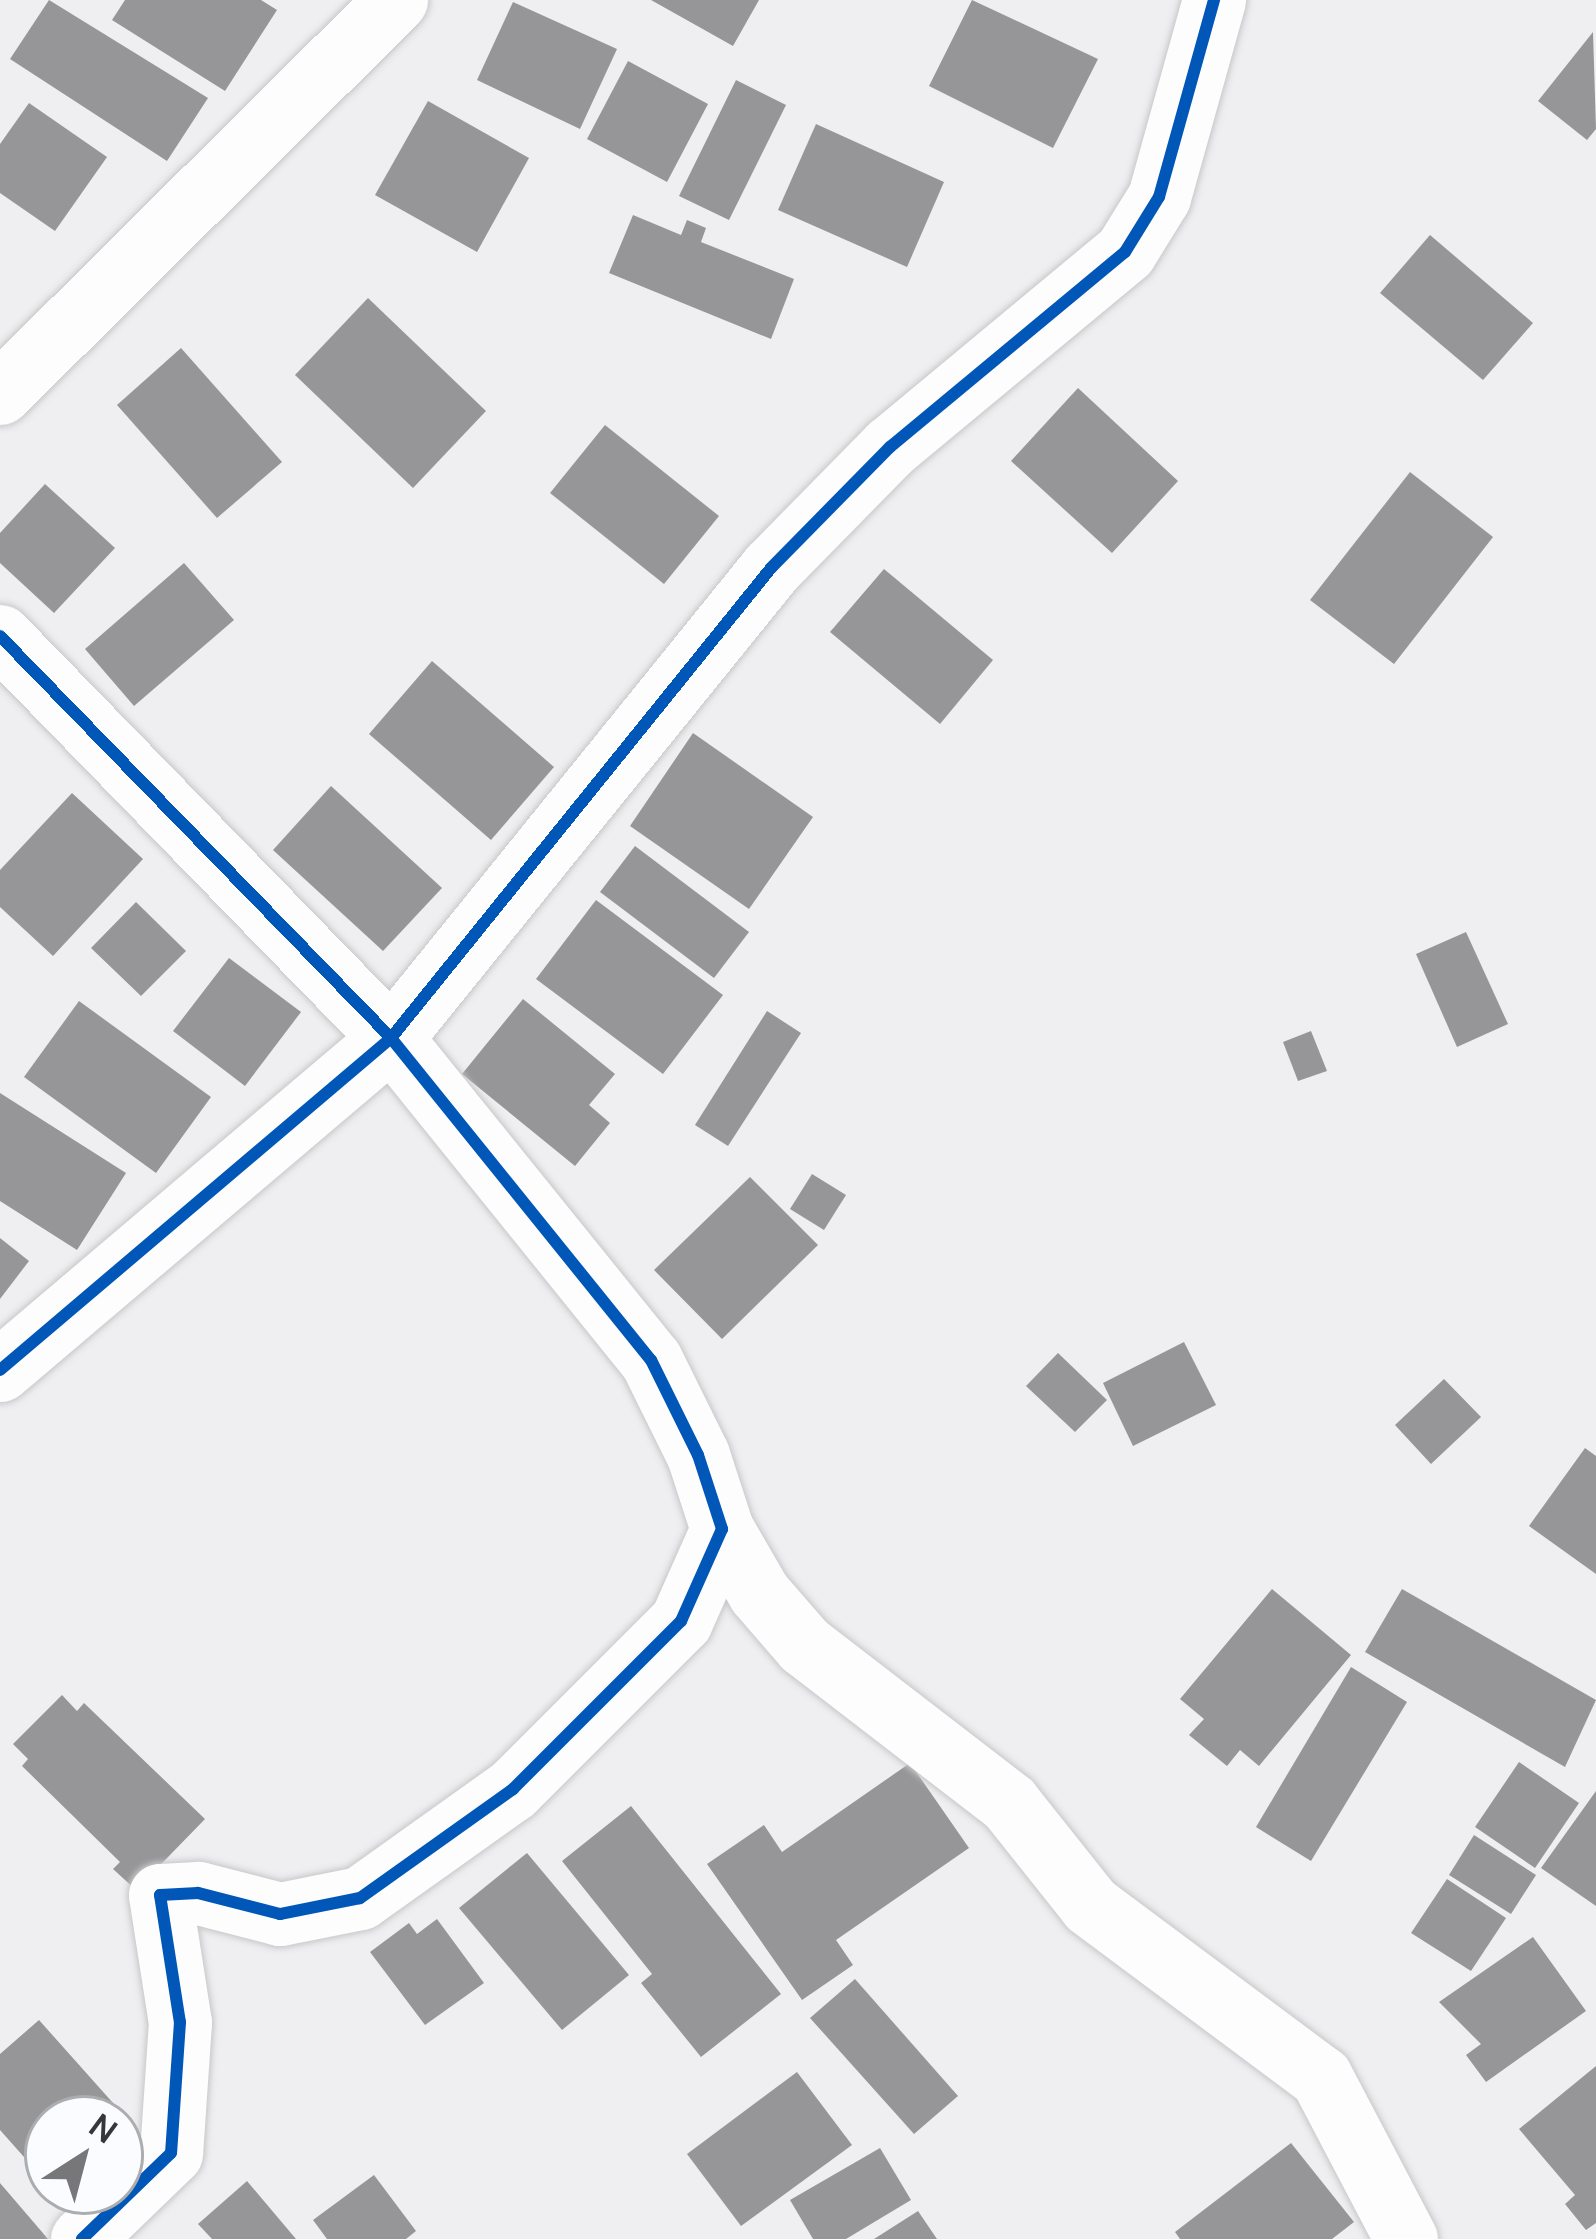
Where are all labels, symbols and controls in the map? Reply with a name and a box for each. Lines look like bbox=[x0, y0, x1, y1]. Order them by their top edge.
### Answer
north arrow bbox=[24, 2095, 144, 2215]
text: N bbox=[81, 2103, 126, 2153]

